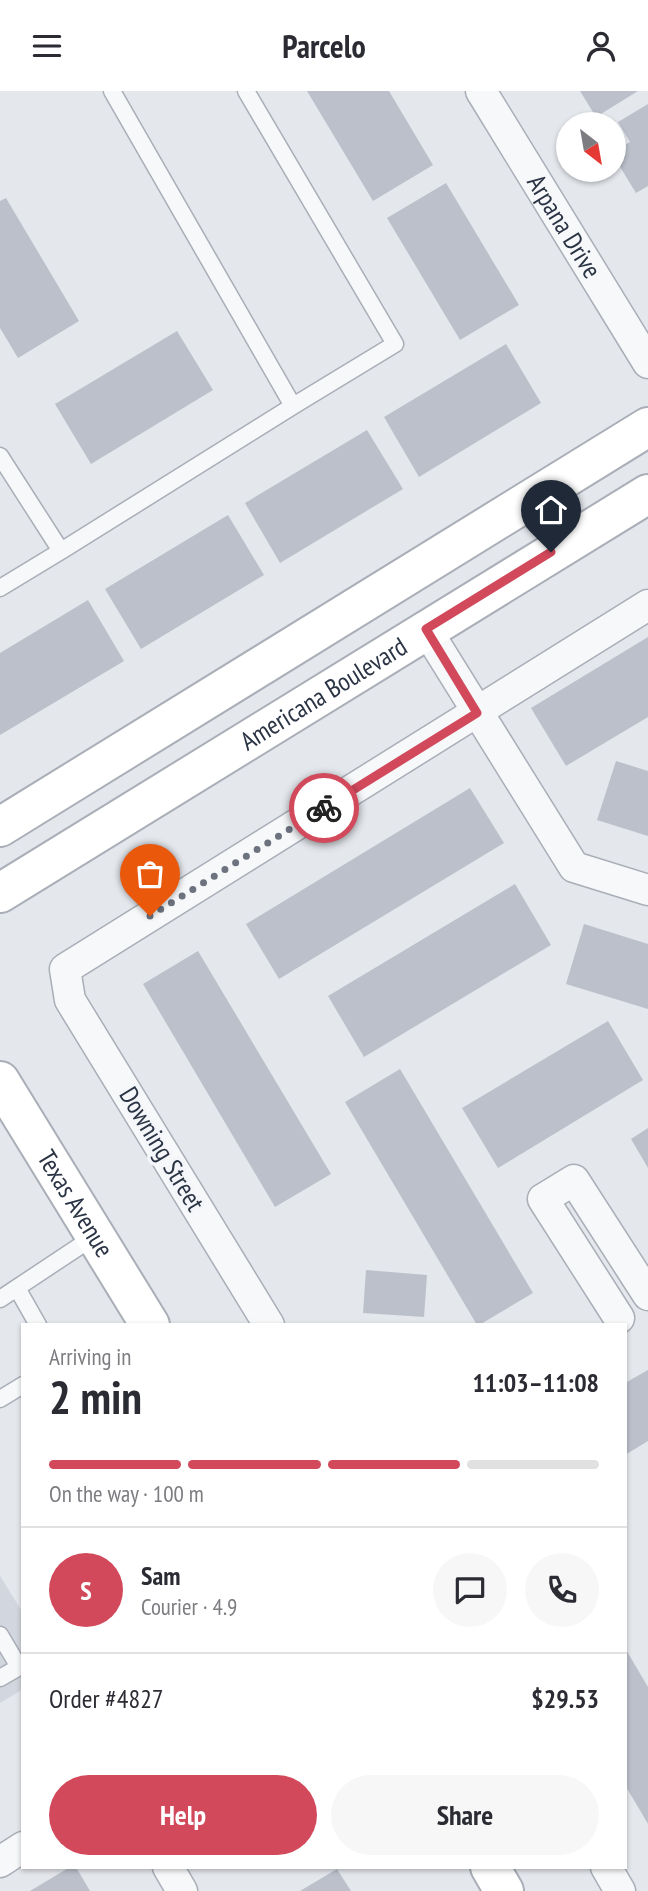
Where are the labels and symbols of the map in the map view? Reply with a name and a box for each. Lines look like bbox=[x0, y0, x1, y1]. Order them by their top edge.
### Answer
north arrow bbox=[556, 112, 626, 182]
street label: Arpana Drive bbox=[520, 168, 609, 284]
pin bbox=[521, 480, 581, 552]
street label: Americana Boulevard bbox=[234, 630, 413, 757]
courier bbox=[289, 773, 359, 843]
pin bbox=[120, 844, 180, 916]
street label: Downing Street bbox=[112, 1081, 212, 1217]
street label: Texas Avenue bbox=[30, 1144, 121, 1263]

